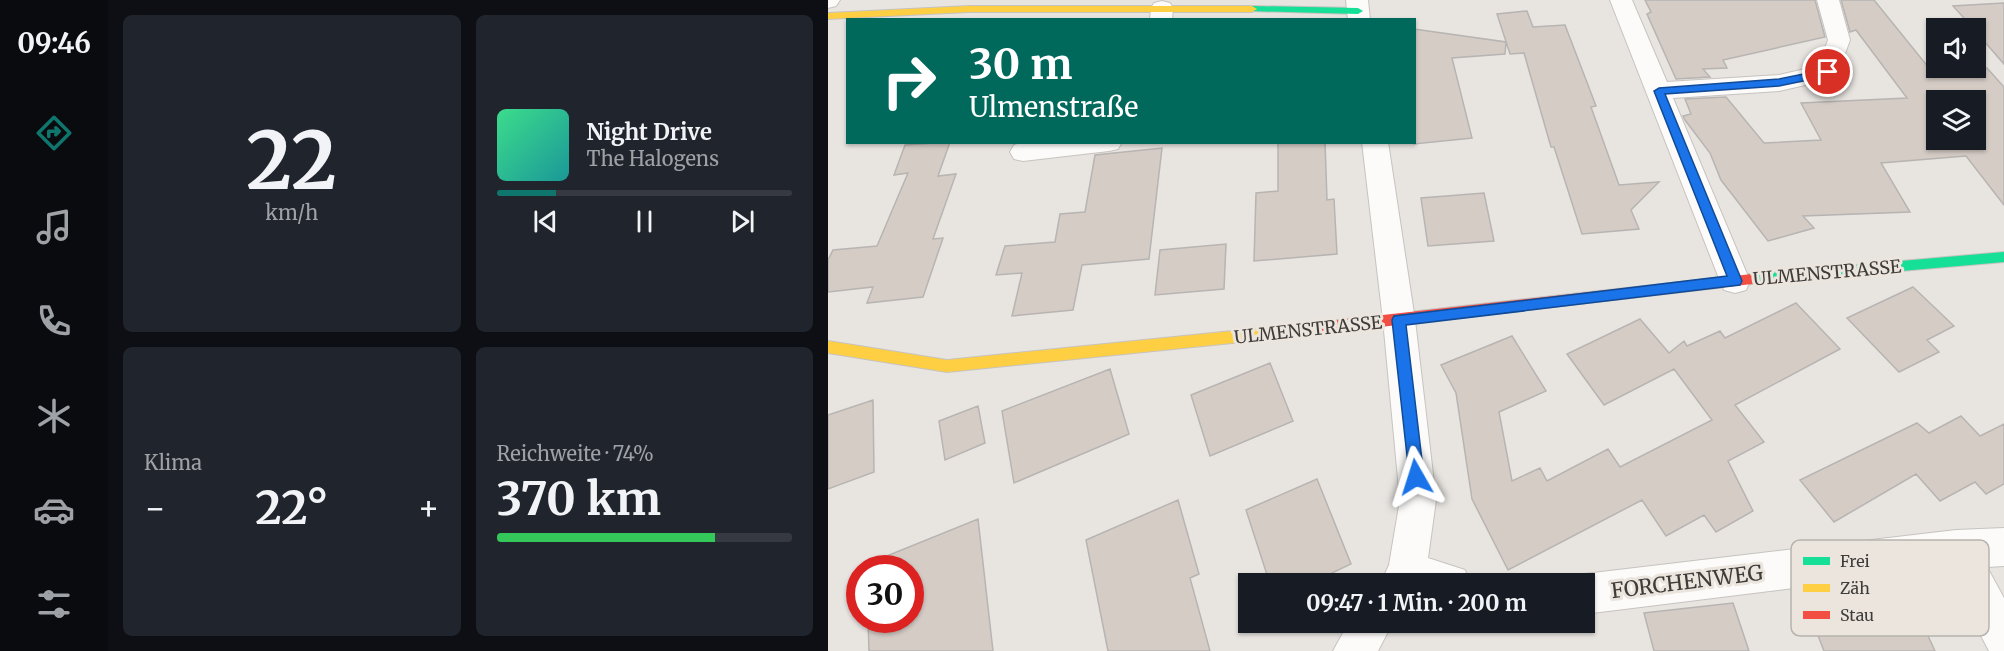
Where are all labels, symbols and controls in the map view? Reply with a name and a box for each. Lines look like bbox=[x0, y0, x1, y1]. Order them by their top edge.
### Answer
map controls bbox=[1926, 18, 1986, 150]
button: sound bbox=[1926, 18, 1986, 78]
text: 09:46 bbox=[17, 26, 91, 60]
text: 30 m bbox=[969, 38, 1073, 90]
icon: right bbox=[870, 42, 948, 120]
pin bbox=[1802, 46, 1853, 97]
icon: arrive bbox=[1811, 55, 1844, 88]
text: Ulmenstraße bbox=[969, 90, 1138, 124]
button: layers bbox=[1926, 90, 1986, 150]
icon: directions bbox=[33, 112, 75, 154]
text: 22 bbox=[246, 112, 337, 210]
text: Night Drive bbox=[587, 118, 712, 146]
text: The Halogens bbox=[587, 146, 719, 171]
text: km/h bbox=[265, 200, 318, 225]
icon: previous bbox=[529, 205, 562, 238]
icon: pause bbox=[628, 205, 661, 238]
icon: next bbox=[726, 205, 759, 238]
icon: music bbox=[33, 206, 75, 248]
street label: ULMENSTRASSE bbox=[1752, 255, 1903, 290]
icon: phone bbox=[33, 300, 75, 342]
street label: ULMENSTRASSE bbox=[1233, 310, 1384, 349]
icon: climate bbox=[33, 395, 75, 437]
text: Reichweite · 74% bbox=[497, 441, 654, 466]
position arrow bbox=[1384, 445, 1448, 509]
text: Klima bbox=[144, 450, 202, 475]
text: 370 km bbox=[497, 471, 661, 527]
text: 22° bbox=[255, 480, 328, 536]
text: − bbox=[144, 488, 166, 529]
text: + bbox=[417, 488, 440, 529]
icon: car bbox=[33, 489, 75, 531]
legend bbox=[1791, 540, 1989, 636]
text: Frei bbox=[1840, 551, 1870, 571]
speed limit sign: 30 bbox=[846, 555, 924, 633]
street label: FORCHENWEG bbox=[1609, 559, 1764, 604]
text: Zäh bbox=[1840, 578, 1870, 598]
icon: filters bbox=[33, 583, 75, 625]
text: 09:47 · 1 Min. · 200 m bbox=[1306, 589, 1527, 617]
text: Stau bbox=[1840, 605, 1874, 625]

